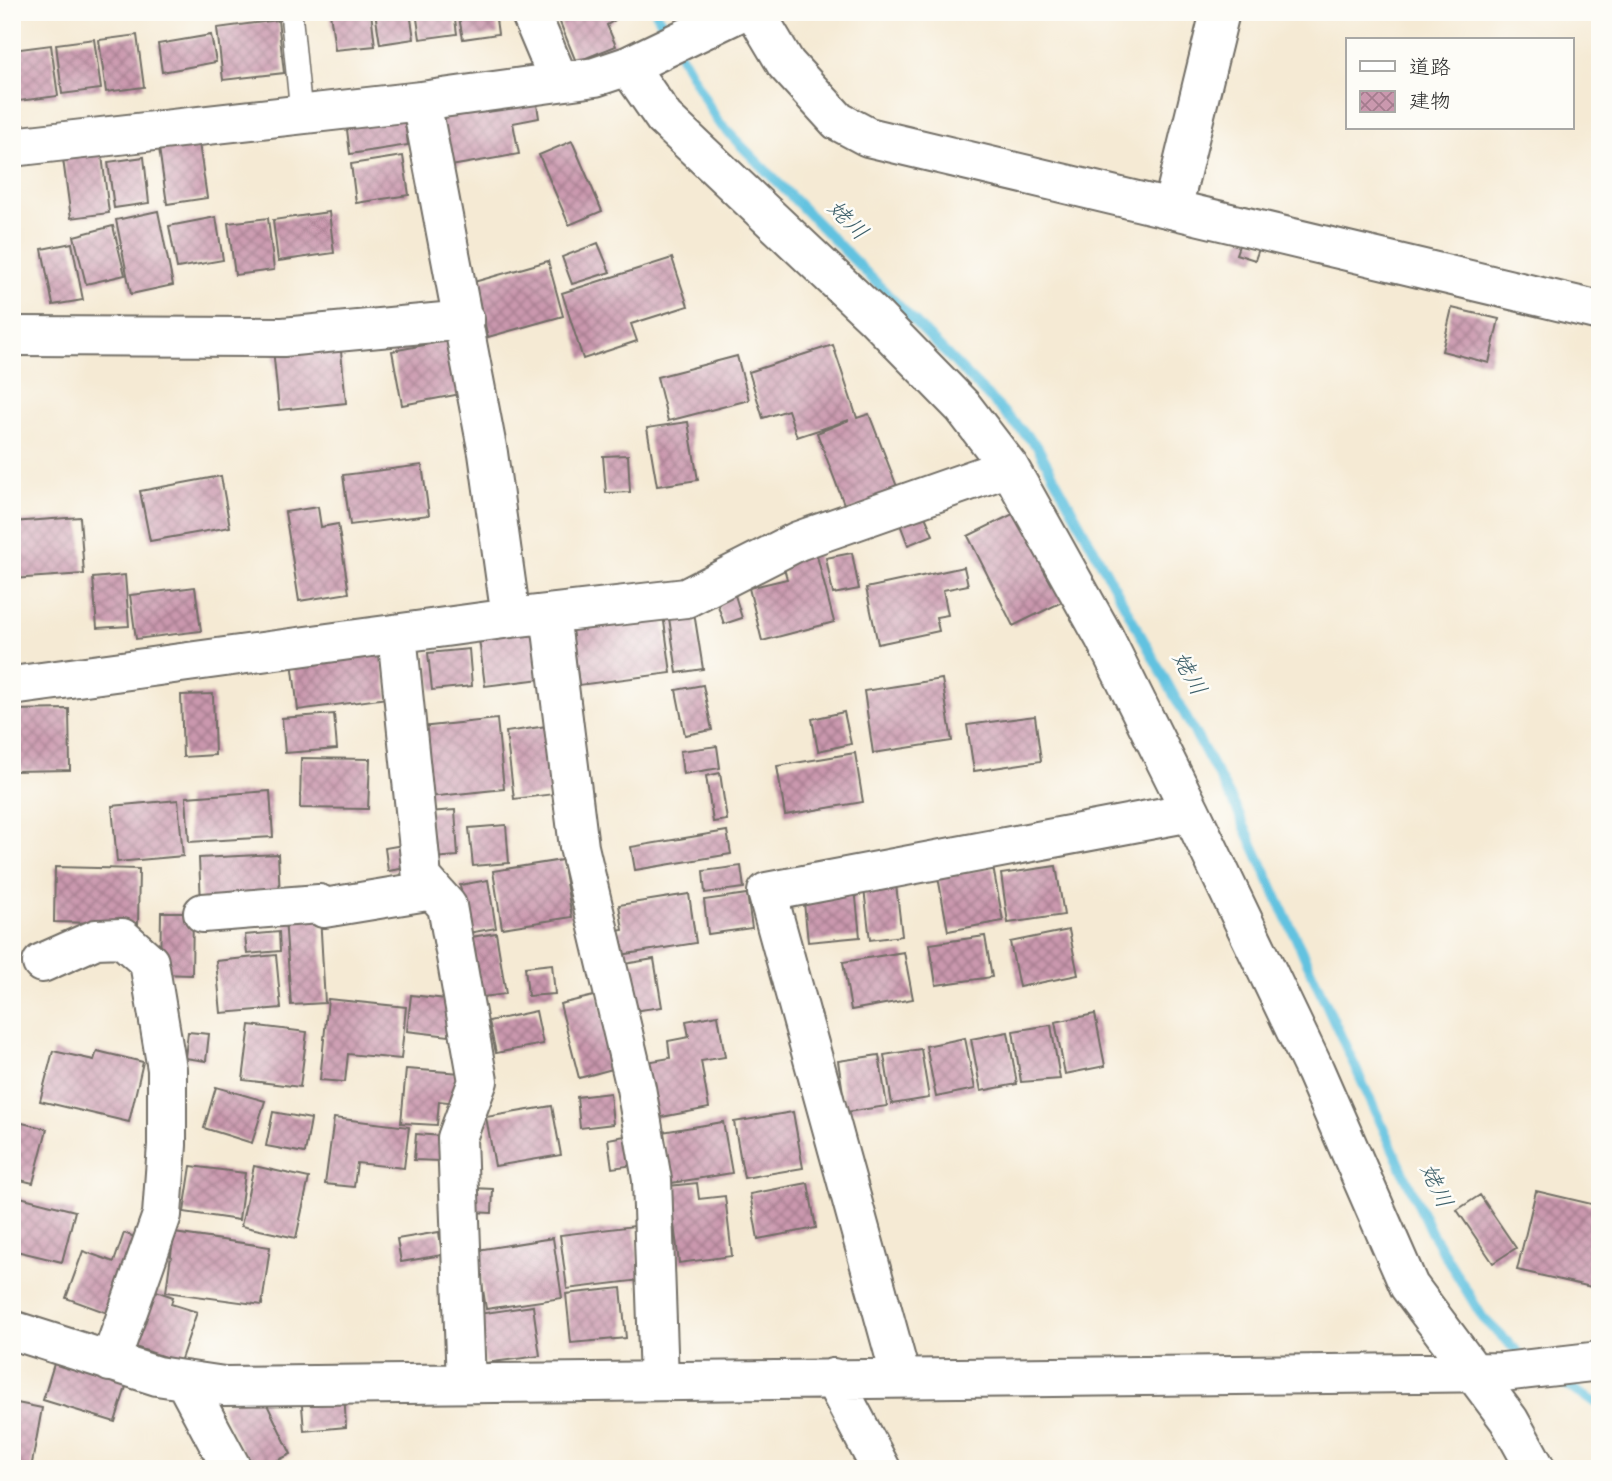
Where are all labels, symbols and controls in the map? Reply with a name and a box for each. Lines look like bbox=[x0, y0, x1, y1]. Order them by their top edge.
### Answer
legend bbox=[1346, 38, 1574, 130]
text: 道路 bbox=[1409, 55, 1451, 85]
text: 建物 bbox=[1409, 89, 1451, 119]
water label: 姥川 bbox=[818, 194, 874, 250]
water label: 姥川 bbox=[1161, 647, 1213, 703]
water label: 姥川 bbox=[1409, 1159, 1459, 1215]

